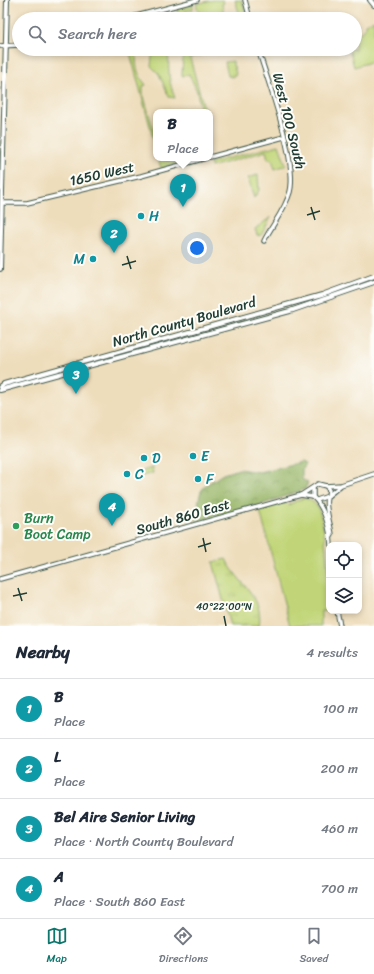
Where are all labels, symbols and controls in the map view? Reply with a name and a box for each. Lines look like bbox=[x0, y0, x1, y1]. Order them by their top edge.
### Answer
search box bbox=[12, 12, 362, 56]
text: Search here bbox=[58, 21, 137, 47]
icon: search bbox=[26, 23, 48, 45]
street label: West 100 South bbox=[265, 70, 313, 172]
popup bbox=[153, 109, 213, 161]
text: B bbox=[167, 111, 177, 137]
text: Place bbox=[167, 137, 199, 160]
street label: 1650 West bbox=[67, 154, 137, 194]
pin: 1 bbox=[170, 174, 196, 207]
place label: H bbox=[149, 204, 159, 229]
marker: H bbox=[136, 211, 146, 221]
pin: 2 bbox=[101, 220, 127, 253]
your location bbox=[187, 238, 207, 258]
place label: M bbox=[74, 247, 86, 272]
marker: M bbox=[88, 254, 98, 264]
street label: North County Boulevard bbox=[109, 289, 260, 354]
pin: 3 bbox=[63, 361, 89, 394]
place label: E bbox=[201, 444, 210, 469]
place label: D bbox=[152, 446, 161, 471]
marker: E bbox=[188, 451, 198, 461]
marker: D bbox=[139, 453, 149, 463]
place label: C bbox=[135, 462, 144, 487]
place label: F bbox=[206, 467, 215, 492]
marker: C bbox=[122, 469, 132, 479]
marker: F bbox=[193, 474, 203, 484]
street label: South 860 East bbox=[133, 492, 233, 542]
pin: 4 bbox=[99, 493, 125, 526]
place label: Burn Boot Camp bbox=[24, 506, 91, 547]
marker: Burn Boot Camp bbox=[11, 521, 21, 531]
map controls bbox=[326, 542, 362, 614]
button: locate bbox=[326, 542, 362, 578]
button: layers bbox=[326, 578, 362, 614]
text: 40°22'00"N bbox=[196, 598, 252, 616]
text: Nearby bbox=[16, 637, 70, 667]
text: 4 results bbox=[306, 641, 358, 664]
text: B bbox=[54, 684, 63, 710]
text: 1 bbox=[26, 697, 32, 720]
text: 100 m bbox=[323, 697, 358, 720]
text: Place bbox=[54, 710, 85, 733]
text: L bbox=[54, 744, 61, 770]
text: 2 bbox=[25, 757, 33, 780]
text: 200 m bbox=[321, 757, 358, 780]
text: Place bbox=[54, 770, 85, 793]
text: Bel Aire Senior Living bbox=[54, 804, 195, 830]
text: 3 bbox=[25, 817, 33, 840]
text: 460 m bbox=[321, 817, 358, 840]
text: Place · North County Boulevard bbox=[54, 830, 233, 853]
text: A bbox=[54, 864, 64, 890]
text: 4 bbox=[25, 877, 33, 900]
text: 700 m bbox=[321, 877, 358, 900]
text: Place · South 860 East bbox=[54, 890, 185, 913]
tab: Map bbox=[46, 925, 68, 968]
tab: Directions bbox=[159, 925, 208, 968]
tab: Saved bbox=[299, 925, 328, 968]

